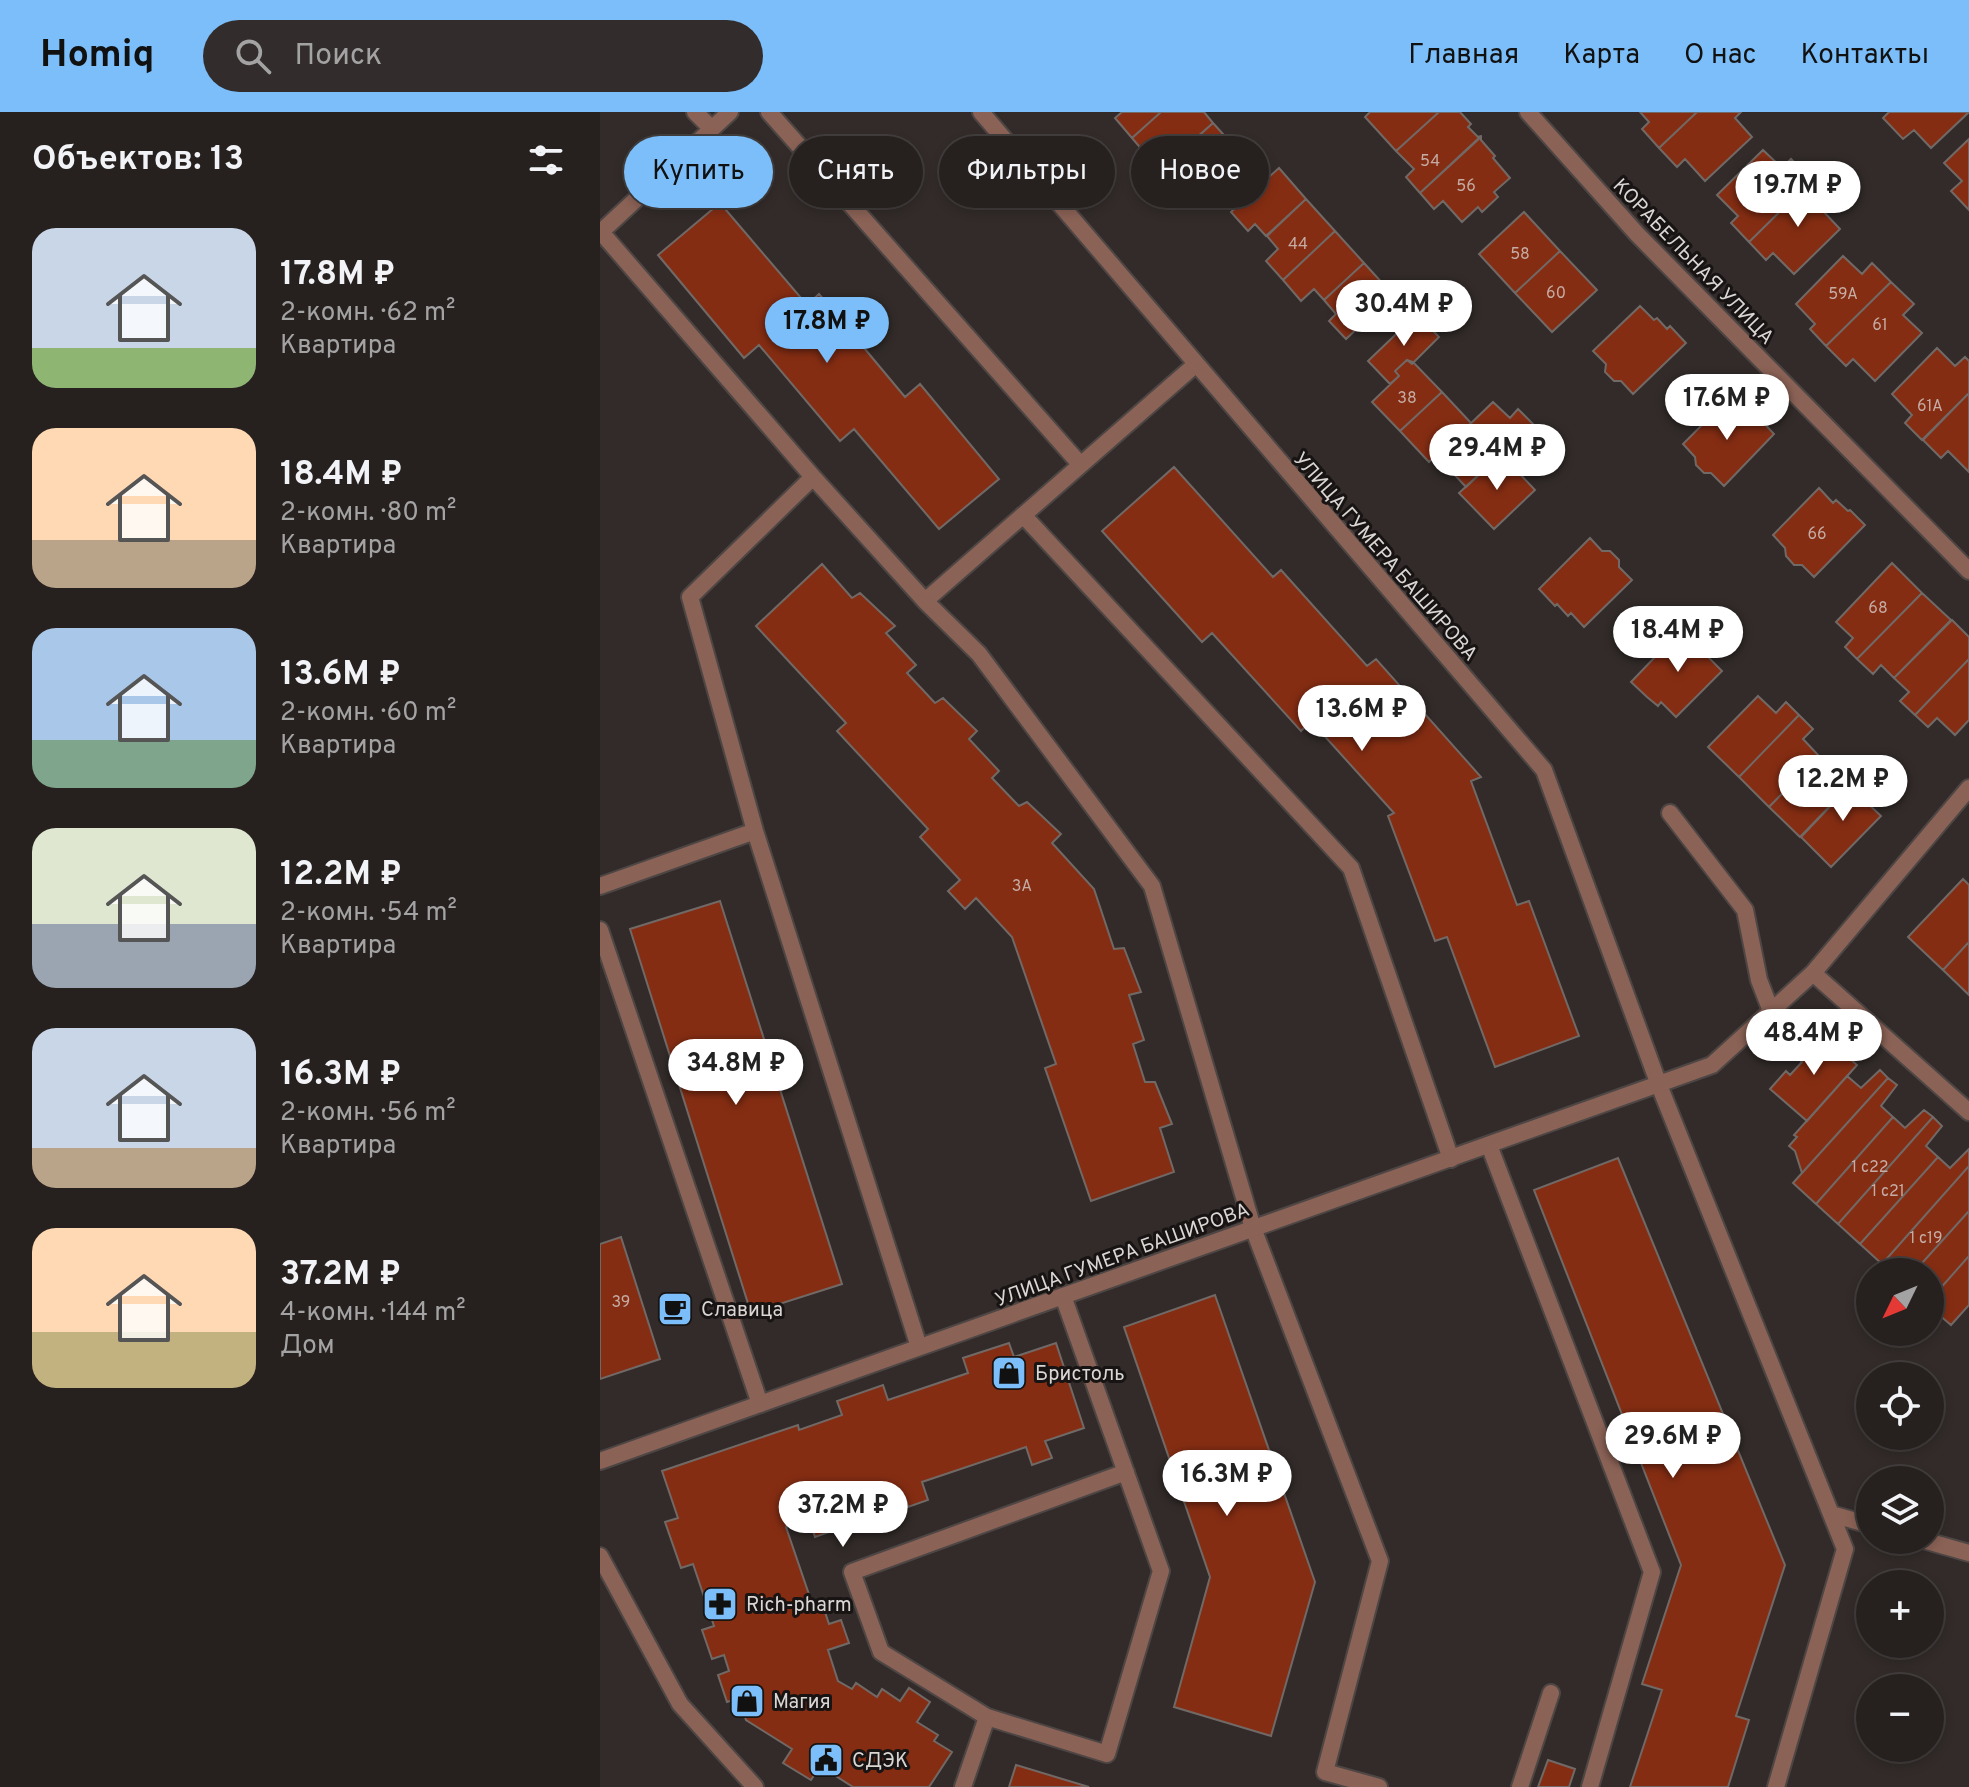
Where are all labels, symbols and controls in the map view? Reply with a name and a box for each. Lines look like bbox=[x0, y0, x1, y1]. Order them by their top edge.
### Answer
search box bbox=[203, 20, 763, 92]
text: Homiq bbox=[40, 32, 155, 81]
icon: search bbox=[231, 34, 275, 78]
text: Поиск bbox=[295, 38, 382, 75]
text: Главная bbox=[1408, 38, 1519, 74]
text: Карта bbox=[1563, 38, 1640, 74]
text: О нас bbox=[1684, 38, 1757, 74]
text: Контакты bbox=[1801, 38, 1929, 74]
chip: Купить bbox=[624, 136, 773, 208]
chip: Снять bbox=[789, 136, 923, 208]
chip: Фильтры bbox=[939, 136, 1115, 208]
chip: Новое bbox=[1131, 136, 1269, 208]
icon: filters bbox=[524, 138, 568, 182]
text: Объектов: 13 bbox=[32, 139, 244, 182]
house number: 54 bbox=[1420, 152, 1440, 172]
pin: 19.7M ₽ bbox=[1724, 161, 1872, 229]
text: 19.7M ₽ bbox=[1753, 170, 1843, 203]
street label: КОРАБЕЛЬНАЯ УЛИЦА bbox=[1606, 174, 1779, 351]
house number: 56 bbox=[1456, 177, 1476, 197]
house number: 44 bbox=[1288, 235, 1308, 255]
house number: 58 bbox=[1510, 245, 1530, 265]
text: 17.8M ₽ bbox=[280, 254, 395, 297]
icon: home bbox=[96, 260, 192, 356]
pin: 30.4M ₽ bbox=[1330, 280, 1478, 348]
house number: 60 bbox=[1546, 284, 1566, 304]
house number: 59А bbox=[1828, 285, 1858, 305]
text: 30.4M ₽ bbox=[1354, 289, 1454, 322]
text: 2-комн. · 62 m² bbox=[280, 297, 456, 330]
pin: 17.8M ₽ bbox=[753, 297, 901, 365]
text: 17.8M ₽ bbox=[783, 306, 871, 339]
house number: 61 bbox=[1872, 316, 1888, 336]
text: Квартира bbox=[280, 330, 396, 363]
pin: 17.6M ₽ bbox=[1653, 374, 1801, 442]
text: 17.6M ₽ bbox=[1683, 383, 1771, 416]
house number: 38 bbox=[1397, 389, 1417, 409]
house number: 61А bbox=[1917, 397, 1943, 417]
pin: 29.4M ₽ bbox=[1423, 424, 1571, 492]
text: 29.4M ₽ bbox=[1447, 433, 1547, 466]
street label: УЛИЦА ГУМЕРА БАШИРОВА bbox=[1287, 447, 1482, 667]
text: 18.4M ₽ bbox=[280, 454, 403, 497]
icon: home bbox=[96, 460, 192, 556]
text: 2-комн. · 80 m² bbox=[280, 497, 456, 530]
house number: 66 bbox=[1807, 525, 1827, 545]
text: Квартира bbox=[280, 530, 396, 563]
house number: 68 bbox=[1868, 599, 1888, 619]
pin: 18.4M ₽ bbox=[1604, 606, 1752, 674]
text: 18.4M ₽ bbox=[1631, 615, 1725, 648]
text: 13.6M ₽ bbox=[280, 654, 401, 697]
icon: home bbox=[96, 660, 192, 756]
pin: 13.6M ₽ bbox=[1288, 685, 1436, 753]
text: 13.6M ₽ bbox=[1316, 694, 1408, 727]
text: 2-комн. · 60 m² bbox=[280, 697, 456, 730]
text: Квартира bbox=[280, 730, 396, 763]
pin: 12.2M ₽ bbox=[1769, 755, 1917, 823]
text: 12.2M ₽ bbox=[1796, 764, 1890, 797]
text: 12.2M ₽ bbox=[280, 854, 402, 897]
icon: home bbox=[96, 860, 192, 956]
house number: 3А bbox=[1012, 877, 1032, 897]
text: 2-комн. · 54 m² bbox=[280, 897, 457, 930]
text: Квартира bbox=[280, 930, 396, 963]
pin: 48.4M ₽ bbox=[1740, 1009, 1888, 1077]
text: 48.4M ₽ bbox=[1764, 1018, 1864, 1051]
pin: 34.8M ₽ bbox=[662, 1039, 810, 1107]
text: 34.8M ₽ bbox=[686, 1048, 786, 1081]
text: 16.3M ₽ bbox=[280, 1054, 401, 1097]
icon: home bbox=[96, 1060, 192, 1156]
text: 2-комн. · 56 m² bbox=[280, 1097, 456, 1130]
text: Квартира bbox=[280, 1130, 396, 1163]
house number: 1 с22 bbox=[1851, 1158, 1889, 1178]
house number: 1 с21 bbox=[1871, 1182, 1905, 1202]
street label: УЛИЦА ГУМЕРА БАШИРОВА bbox=[992, 1198, 1253, 1314]
house number: 1 с19 bbox=[1909, 1229, 1943, 1249]
text: 37.2M ₽ bbox=[280, 1254, 401, 1297]
north arrow bbox=[1856, 1258, 1944, 1346]
map controls bbox=[1856, 1258, 1944, 1762]
icon: home bbox=[96, 1260, 192, 1356]
cafe icon: Славица bbox=[656, 1290, 694, 1328]
house number: 39 bbox=[612, 1293, 630, 1313]
text: 4-комн. · 144 m² bbox=[280, 1297, 466, 1330]
place label: Славица bbox=[701, 1298, 783, 1324]
text: Дом bbox=[280, 1330, 335, 1363]
shop icon: Бристоль bbox=[990, 1354, 1028, 1392]
place label: Бристоль bbox=[1035, 1362, 1125, 1388]
button: locate bbox=[1856, 1362, 1944, 1450]
pin: 29.6M ₽ bbox=[1599, 1412, 1747, 1480]
text: 29.6M ₽ bbox=[1624, 1421, 1722, 1454]
pin: 16.3M ₽ bbox=[1153, 1450, 1301, 1518]
text: 16.3M ₽ bbox=[1181, 1459, 1273, 1492]
button: layers bbox=[1856, 1466, 1944, 1554]
pin: 37.2M ₽ bbox=[769, 1481, 917, 1549]
text: 37.2M ₽ bbox=[797, 1490, 889, 1523]
button: + bbox=[1856, 1570, 1944, 1658]
pharmacy icon: Rich-pharm bbox=[701, 1585, 739, 1623]
place label: Rich-pharm bbox=[746, 1593, 852, 1619]
button: − bbox=[1856, 1674, 1944, 1762]
shop icon: Магия bbox=[728, 1682, 766, 1720]
place label: Магия bbox=[773, 1690, 831, 1716]
public building icon: СДЭК bbox=[807, 1741, 845, 1779]
place label: СДЭК bbox=[852, 1749, 908, 1775]

